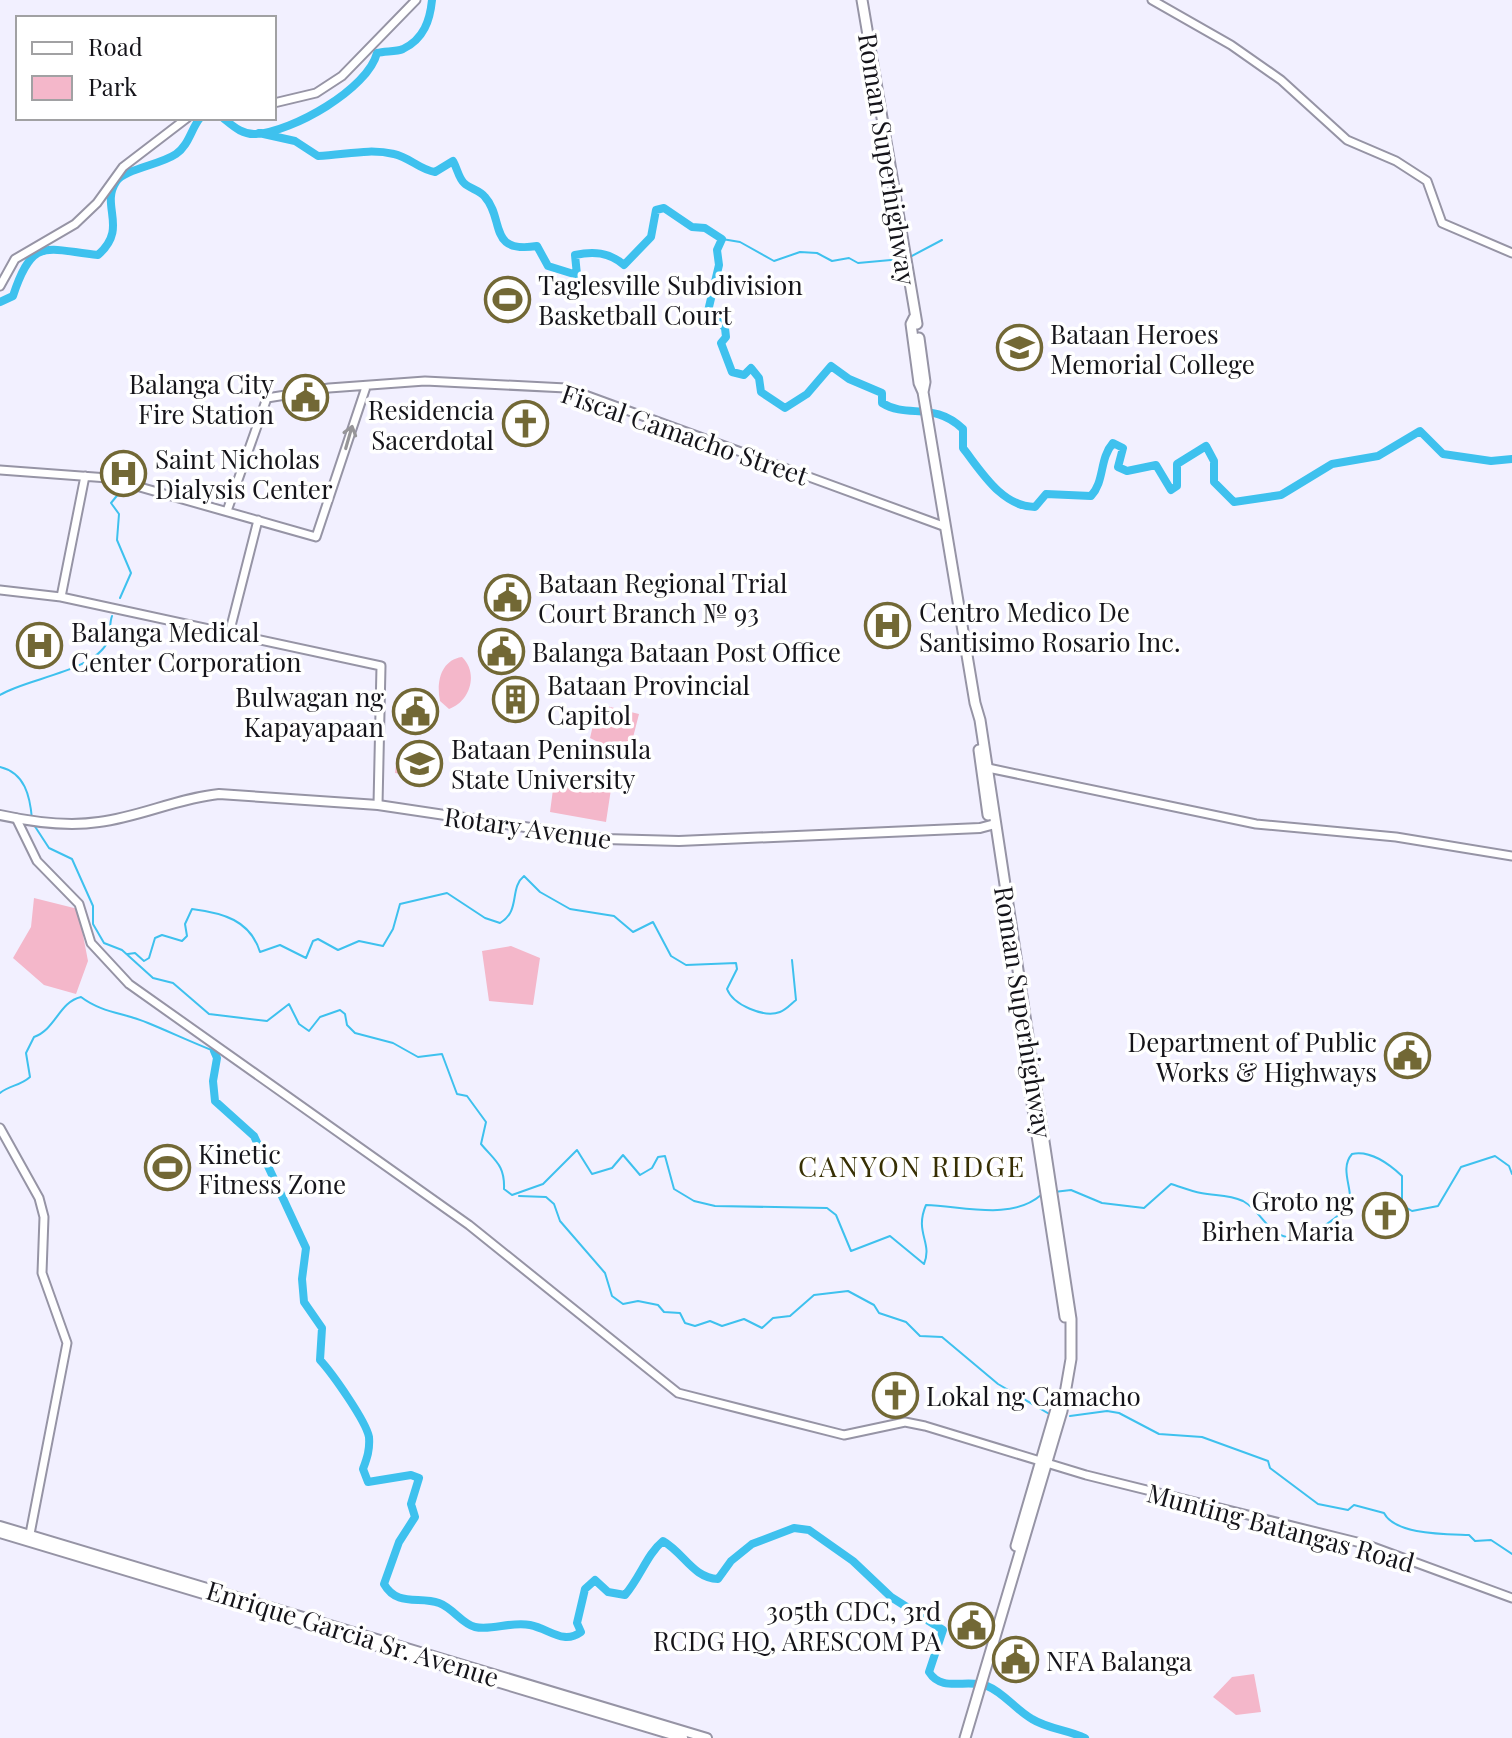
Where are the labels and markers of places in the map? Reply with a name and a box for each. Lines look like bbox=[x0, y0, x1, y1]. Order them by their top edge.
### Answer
place label: Taglesville Subdivision Basketball Court bbox=[538, 267, 803, 332]
sports icon: Taglesville Subdivision Basketball Court bbox=[483, 275, 531, 323]
place label: Bataan Heroes Memorial College bbox=[1050, 316, 1255, 381]
school or university icon: Bataan Heroes Memorial College bbox=[995, 324, 1043, 372]
place label: Balanga City Fire Station bbox=[129, 366, 274, 431]
public building icon: Balanga City Fire Station bbox=[281, 374, 329, 422]
place label: Residencia Sacerdotal bbox=[368, 392, 494, 457]
church icon: Residencia Sacerdotal bbox=[501, 400, 549, 448]
place label: Saint Nicholas Dialysis Center bbox=[155, 441, 333, 506]
hospital icon: Saint Nicholas Dialysis Center bbox=[100, 449, 148, 497]
place label: Bataan Regional Trial Court Branch № 93 bbox=[538, 565, 787, 630]
public building icon: Bataan Regional Trial Court Branch № 93 bbox=[483, 573, 531, 621]
place label: Centro Medico De Santisimo Rosario Inc. bbox=[919, 594, 1180, 659]
hospital icon: Centro Medico De Santisimo Rosario Inc. bbox=[864, 602, 912, 650]
place label: Balanga Medical Center Corporation bbox=[71, 614, 302, 679]
hospital icon: Balanga Medical Center Corporation bbox=[16, 622, 64, 670]
public building icon: Balanga Bataan Post Office bbox=[477, 627, 525, 675]
place label: Balanga Bataan Post Office bbox=[532, 634, 841, 669]
place label: Bataan Provincial Capitol bbox=[547, 667, 750, 732]
building icon: Bataan Provincial Capitol bbox=[492, 675, 540, 723]
place label: Bulwagan ng Kapayapaan bbox=[235, 679, 384, 744]
public building icon: Bulwagan ng Kapayapaan bbox=[391, 687, 439, 735]
place label: Bataan Peninsula State University bbox=[451, 731, 651, 796]
school or university icon: Bataan Peninsula State University bbox=[396, 739, 444, 787]
place label: Department of Public Works & Highways bbox=[1127, 1024, 1377, 1089]
public building icon: Department of Public Works & Highways bbox=[1384, 1032, 1432, 1080]
place label: Kinetic Fitness Zone bbox=[198, 1136, 346, 1201]
sports icon: Kinetic Fitness Zone bbox=[143, 1144, 191, 1192]
place label: Groto ng Birhen Maria bbox=[1201, 1183, 1354, 1248]
church icon: Groto ng Birhen Maria bbox=[1361, 1191, 1409, 1239]
church icon: Lokal ng Camacho bbox=[871, 1371, 919, 1419]
place label: Lokal ng Camacho bbox=[926, 1378, 1141, 1413]
place label: 305th CDC, 3rd RCDG HQ, ARESCOM PA bbox=[653, 1593, 942, 1658]
public building icon: 305th CDC, 3rd RCDG HQ, ARESCOM PA bbox=[948, 1601, 996, 1649]
public building icon: NFA Balanga bbox=[991, 1636, 1039, 1684]
place label: NFA Balanga bbox=[1046, 1643, 1192, 1678]

